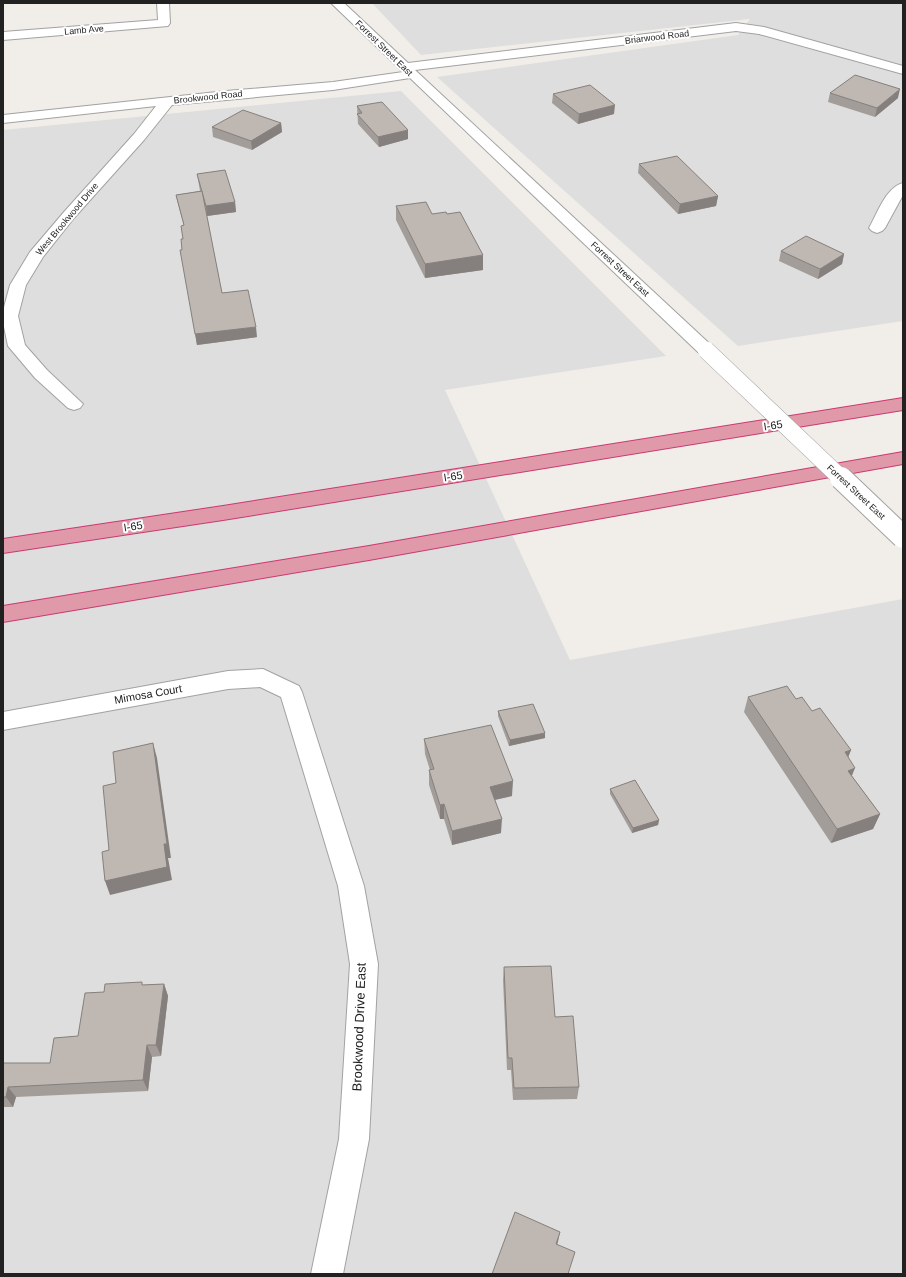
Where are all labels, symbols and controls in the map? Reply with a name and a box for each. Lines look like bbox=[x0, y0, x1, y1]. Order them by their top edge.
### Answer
street label: Forrest Street East bbox=[353, 18, 415, 78]
street label: Lamb Ave bbox=[64, 23, 104, 37]
street label: Briarwood Road bbox=[624, 28, 690, 46]
street label: Brookwood Road bbox=[173, 88, 243, 106]
street label: West Brookwood Drive bbox=[34, 181, 100, 257]
street label: Forrest Street East bbox=[589, 240, 651, 299]
street label: I-65 bbox=[763, 418, 783, 432]
street label: Forrest Street East bbox=[825, 463, 887, 522]
street label: I-65 bbox=[443, 469, 463, 483]
street label: I-65 bbox=[123, 519, 143, 533]
street label: Mimosa Court bbox=[113, 682, 183, 706]
street label: Brookwood Drive East bbox=[349, 962, 369, 1092]

